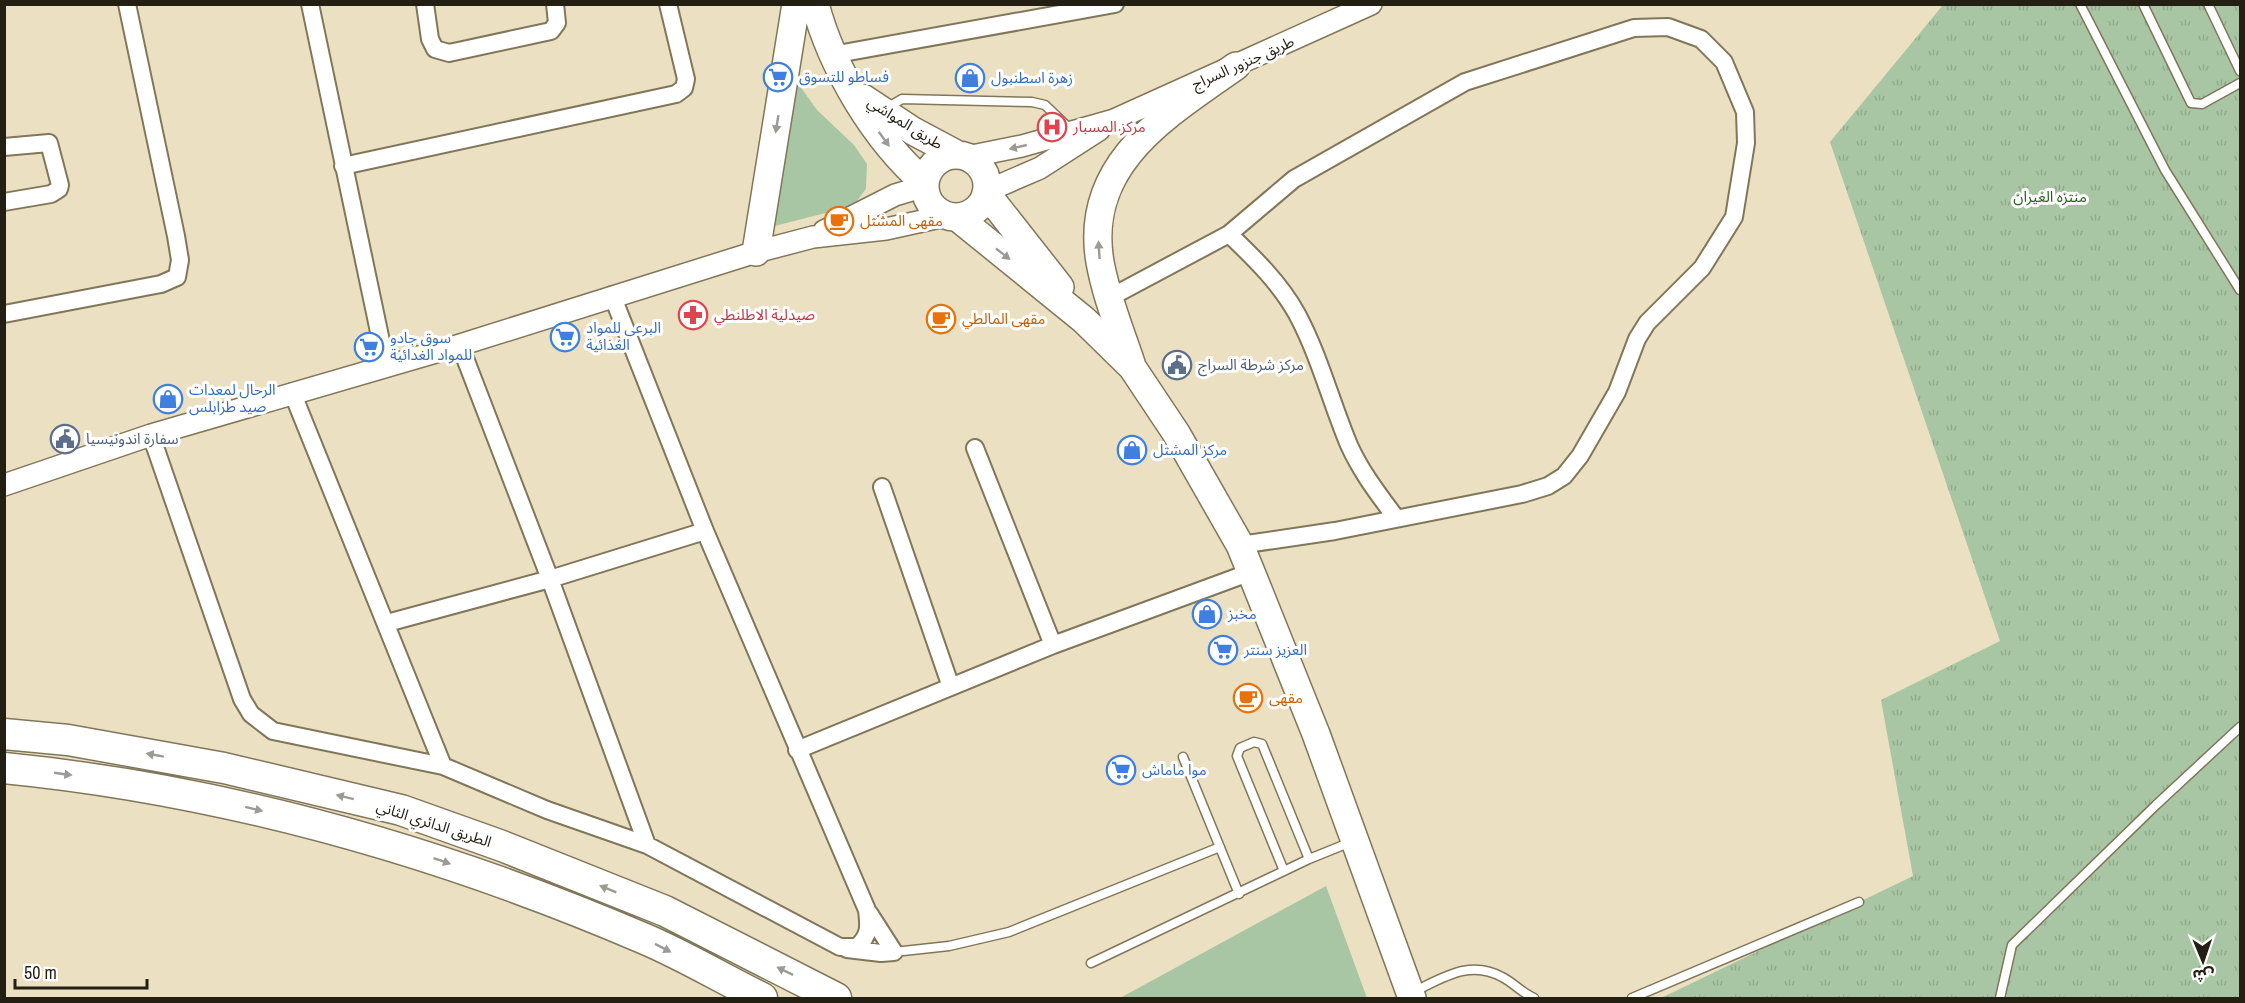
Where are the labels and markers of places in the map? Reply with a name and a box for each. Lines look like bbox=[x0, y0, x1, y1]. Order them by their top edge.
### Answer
supermarket icon: فساطو للتسوق bbox=[762, 61, 794, 93]
shop icon: زهرة اسطنبول bbox=[954, 62, 986, 94]
place label: فساطو للتسوق bbox=[799, 66, 889, 87]
place label: زهرة اسطنبول bbox=[991, 67, 1073, 88]
hospital icon: مركز المسبار bbox=[1036, 111, 1068, 143]
place label: مركز المسبار bbox=[1072, 116, 1146, 137]
cafe icon: مقهى المشتل bbox=[823, 205, 855, 237]
place label: مقهى المشتل bbox=[860, 210, 943, 231]
pharmacy icon: صيدلية الاطلنطي bbox=[677, 299, 709, 331]
cafe icon: مقهى المالطي bbox=[925, 303, 957, 335]
place label: صيدلية الاطلنطي bbox=[714, 304, 815, 326]
place label: مقهى المالطي bbox=[962, 308, 1045, 330]
place label: البرعي للمواد الغذائية bbox=[586, 317, 661, 355]
supermarket icon: البرعي للمواد الغذائية bbox=[549, 321, 581, 353]
place label: سوق جادو للمواد الغدائية bbox=[390, 327, 472, 365]
supermarket icon: سوق جادو للمواد الغدائية bbox=[353, 331, 385, 363]
public building icon: مركز شرطة السراج bbox=[1161, 349, 1193, 381]
place label: مركز شرطة السراج bbox=[1198, 354, 1304, 377]
place label: الرحال لمعدات صيد طرابلس bbox=[189, 379, 276, 417]
shop icon: الرحال لمعدات صيد طرابلس bbox=[152, 383, 184, 415]
public building icon: سفارة اندونيسيا bbox=[49, 423, 81, 455]
place label: سفارة اندونيسيا bbox=[86, 428, 179, 449]
shop icon: مركز المشتل bbox=[1116, 434, 1148, 466]
place label: مركز المشتل bbox=[1153, 439, 1227, 460]
shop icon: مخبز bbox=[1191, 598, 1223, 630]
place label: مخبز bbox=[1227, 603, 1257, 624]
supermarket icon: العزيز سنتر bbox=[1207, 634, 1239, 666]
place label: العزيز سنتر bbox=[1243, 639, 1307, 660]
cafe icon: مقهى bbox=[1232, 682, 1264, 714]
place label: مقهى bbox=[1269, 687, 1303, 708]
supermarket icon: موا ماماش bbox=[1105, 754, 1137, 786]
place label: موا ماماش bbox=[1142, 759, 1207, 780]

